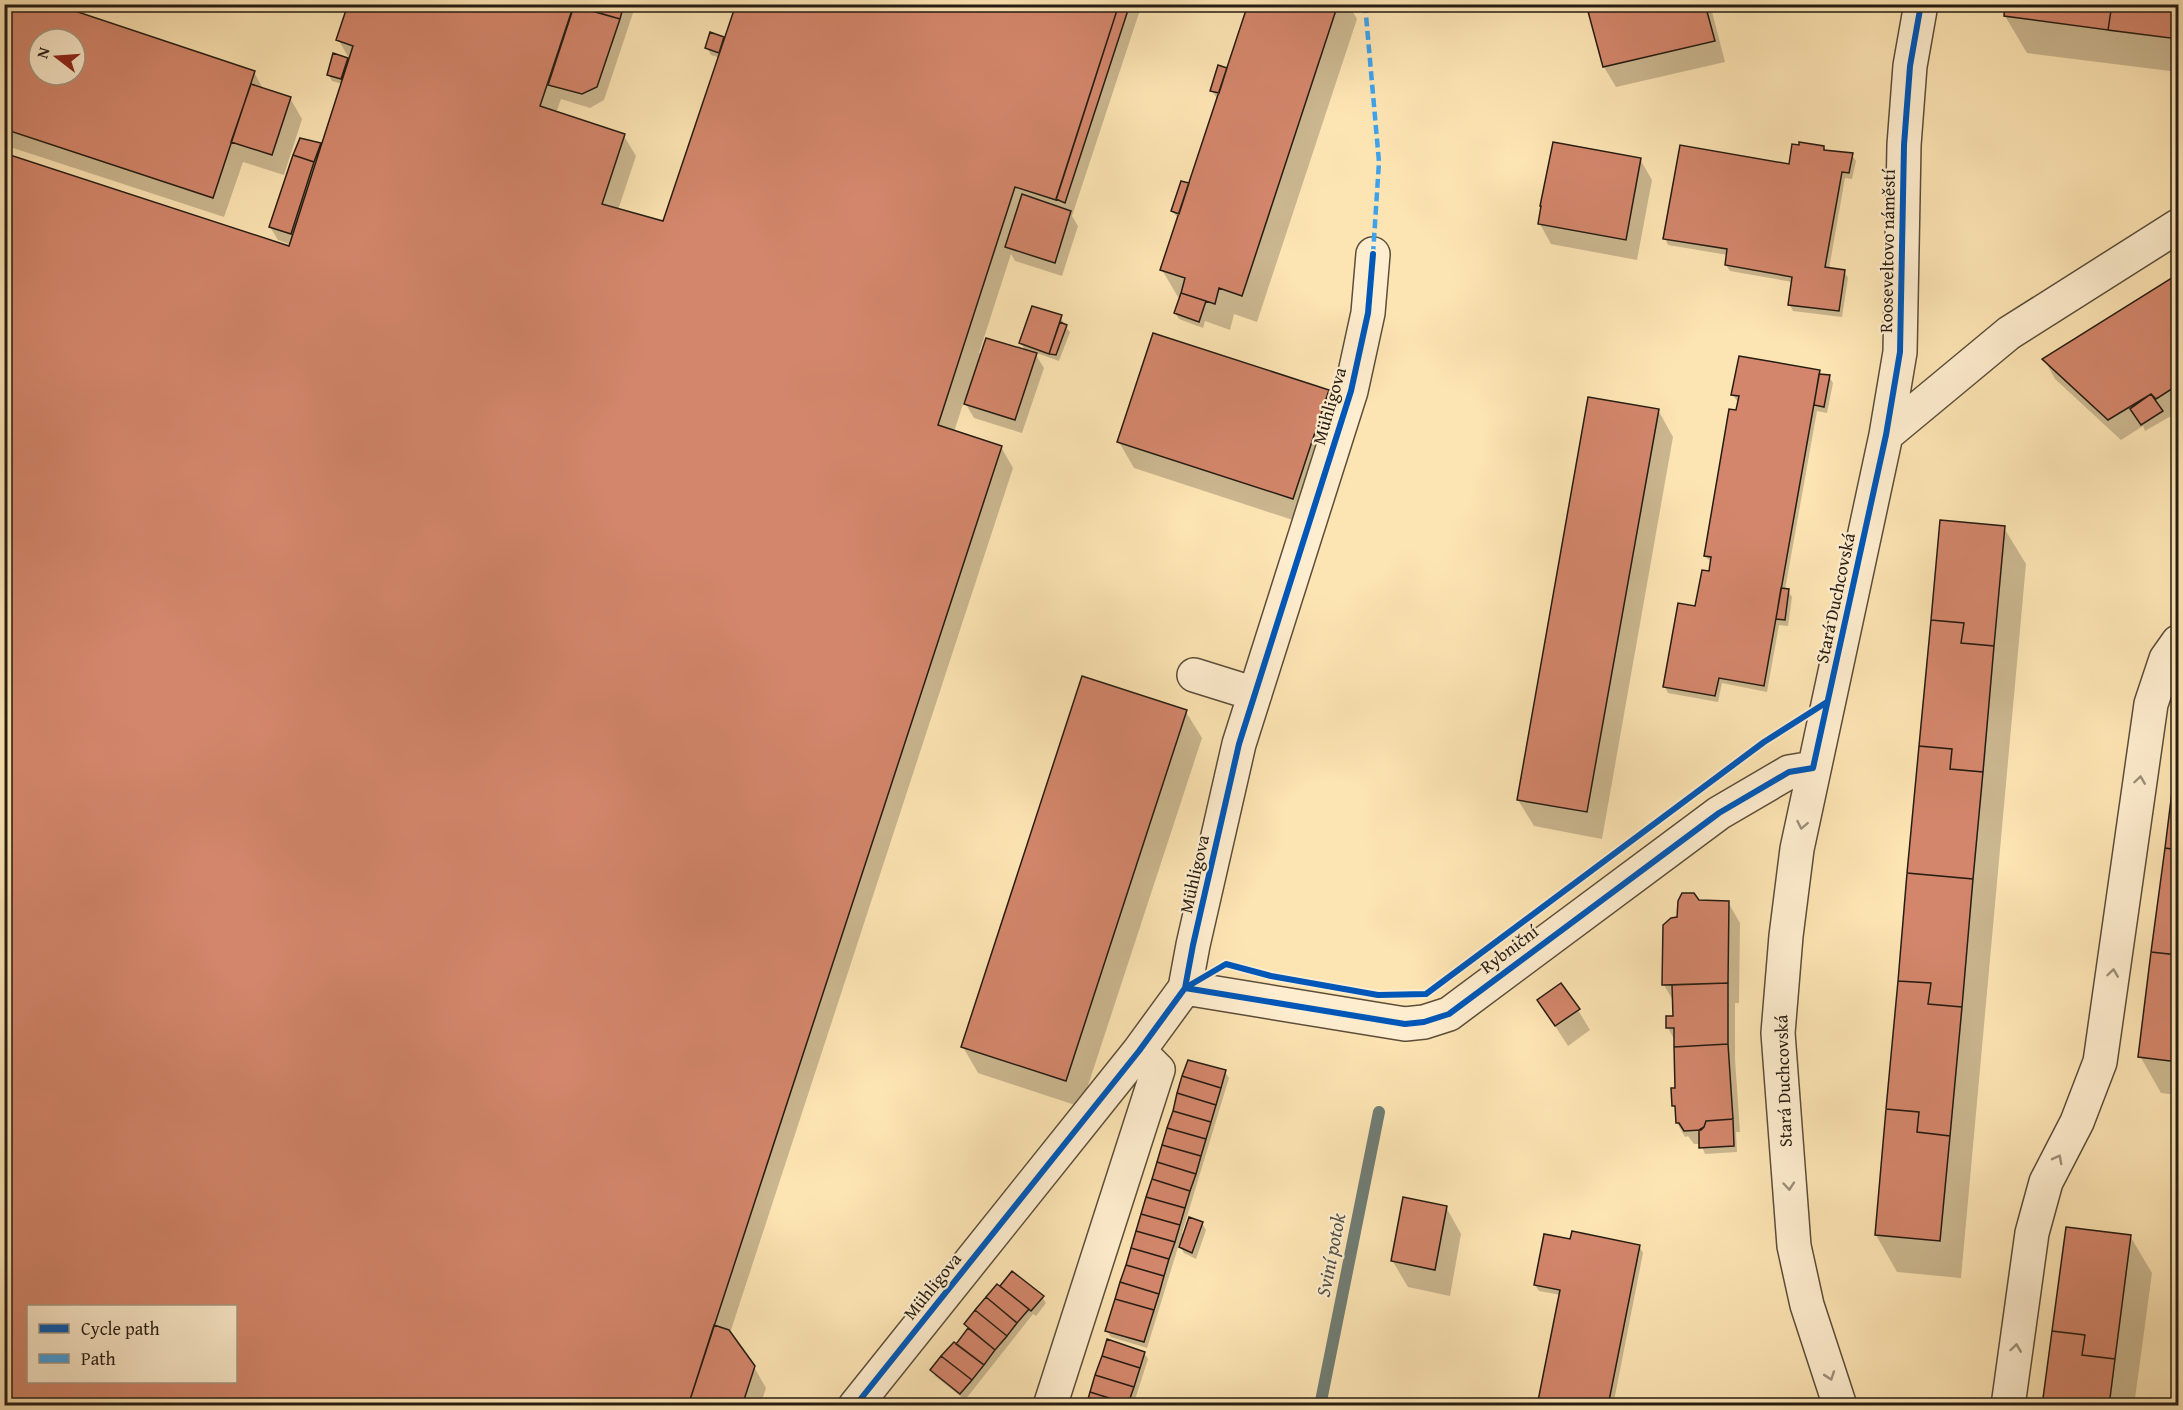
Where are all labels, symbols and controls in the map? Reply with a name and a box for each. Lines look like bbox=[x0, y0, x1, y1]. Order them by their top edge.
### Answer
north arrow bbox=[27, 27, 87, 87]
text: N bbox=[30, 44, 56, 61]
street label: Rooseveltovo náměstí bbox=[1872, 168, 1902, 333]
street label: Mühligova bbox=[1305, 364, 1353, 448]
street label: Stará Duchcovská bbox=[1808, 530, 1862, 666]
one-way arrow bbox=[2134, 776, 2146, 785]
one-way arrow bbox=[1796, 820, 1809, 830]
street label: Mühligova bbox=[1172, 832, 1216, 916]
street label: Rybniční bbox=[1474, 918, 1545, 980]
one-way arrow bbox=[2106, 969, 2118, 978]
street label: Stará Duchcovská bbox=[1767, 1014, 1799, 1148]
one-way arrow bbox=[2051, 1154, 2062, 1165]
one-way arrow bbox=[1782, 1181, 1795, 1191]
water label: Sviní potok bbox=[1308, 1210, 1352, 1299]
street label: Mühligova bbox=[896, 1246, 968, 1325]
legend bbox=[27, 1305, 237, 1383]
text: Cycle path bbox=[81, 1315, 160, 1342]
one-way arrow bbox=[2010, 1343, 2022, 1352]
text: Path bbox=[81, 1345, 116, 1372]
one-way arrow bbox=[1822, 1370, 1835, 1381]

